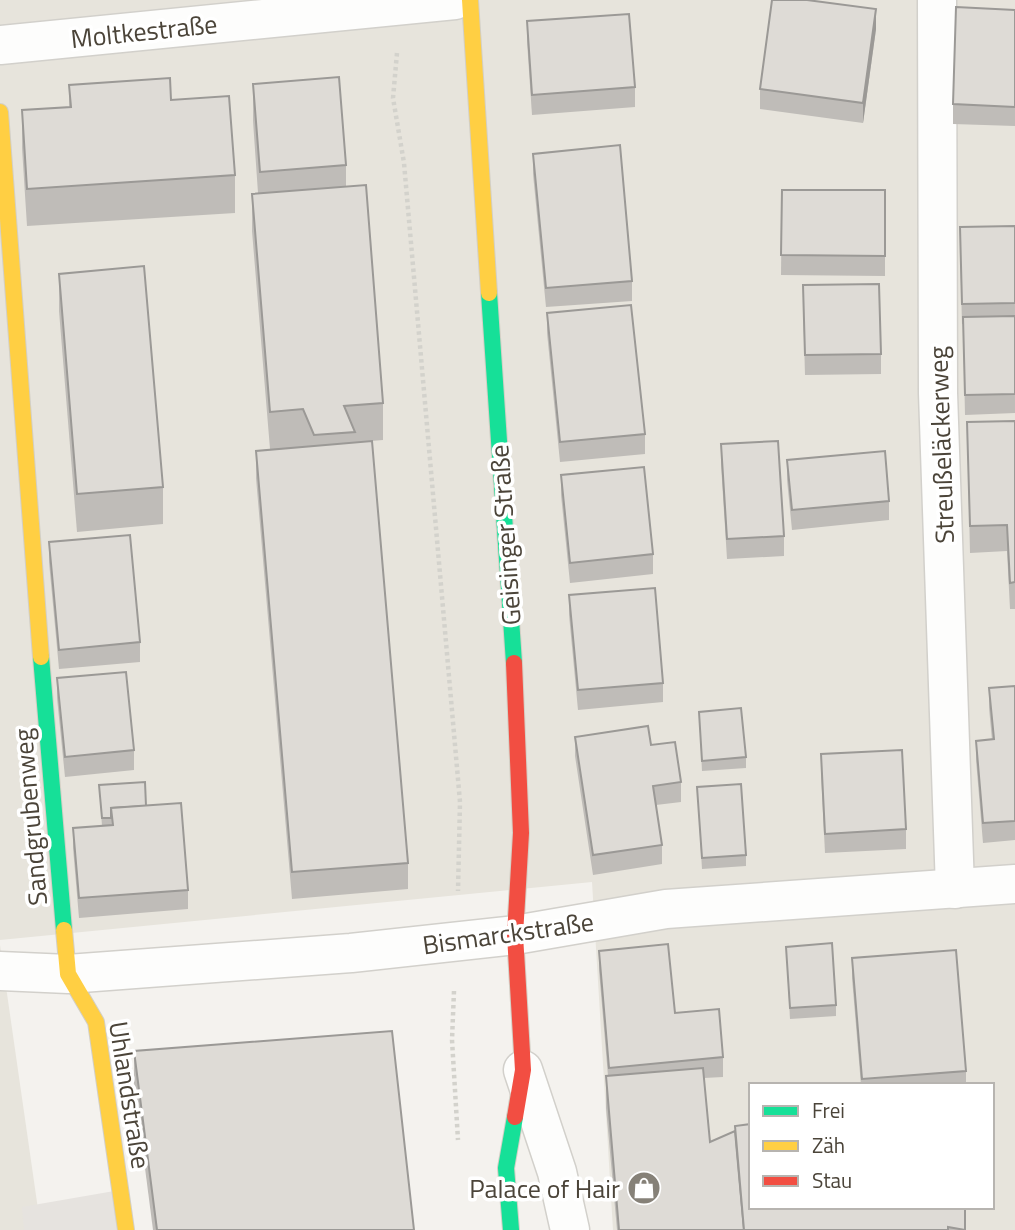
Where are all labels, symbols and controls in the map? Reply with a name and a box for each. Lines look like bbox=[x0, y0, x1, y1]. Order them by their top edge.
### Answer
street label: Moltkestraße bbox=[69, 4, 219, 58]
street label: Streußeläckerweg bbox=[918, 346, 964, 544]
street label: Geisinger Straße bbox=[479, 443, 531, 627]
street label: Sandgrubenweg bbox=[3, 727, 57, 907]
street label: Bismarckstraße bbox=[420, 902, 596, 964]
street label: Uhlandstraße bbox=[99, 1018, 161, 1172]
legend bbox=[749, 1083, 994, 1209]
text: Frei bbox=[812, 1094, 845, 1126]
text: Zäh bbox=[812, 1129, 845, 1161]
text: Stau bbox=[812, 1164, 852, 1196]
place label: Palace of Hair bbox=[469, 1169, 620, 1208]
shop icon: Palace of Hair bbox=[625, 1169, 663, 1207]

